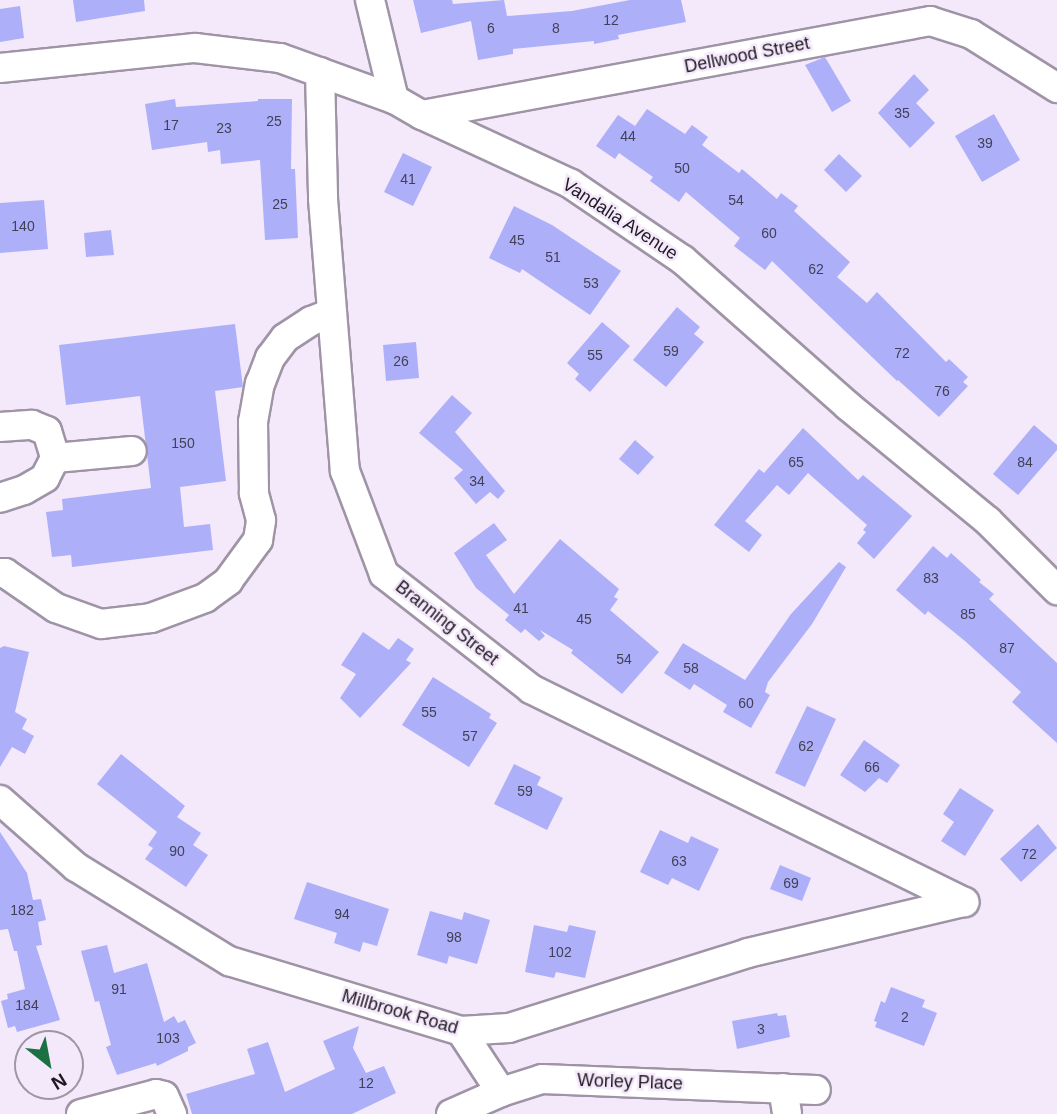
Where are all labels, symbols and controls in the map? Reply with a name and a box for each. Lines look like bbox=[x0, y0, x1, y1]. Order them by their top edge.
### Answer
house number: 12 bbox=[603, 12, 619, 28]
house number: 6 bbox=[487, 20, 495, 36]
house number: 8 bbox=[552, 20, 560, 36]
street label: Dellwood Street bbox=[683, 32, 811, 78]
house number: 35 bbox=[894, 105, 910, 121]
house number: 25 bbox=[266, 113, 282, 129]
house number: 17 bbox=[163, 117, 179, 133]
house number: 23 bbox=[216, 120, 232, 136]
house number: 44 bbox=[620, 128, 636, 144]
house number: 39 bbox=[977, 135, 993, 151]
house number: 50 bbox=[674, 160, 690, 176]
house number: 41 bbox=[400, 171, 416, 187]
street label: Vandalia Avenue bbox=[558, 173, 682, 265]
house number: 54 bbox=[728, 192, 744, 208]
house number: 25 bbox=[272, 196, 288, 212]
house number: 140 bbox=[11, 218, 35, 234]
house number: 60 bbox=[761, 225, 777, 241]
house number: 45 bbox=[509, 232, 525, 248]
house number: 51 bbox=[545, 249, 561, 265]
house number: 62 bbox=[808, 261, 824, 277]
house number: 53 bbox=[583, 275, 599, 291]
house number: 59 bbox=[663, 343, 679, 359]
house number: 72 bbox=[894, 345, 910, 361]
house number: 55 bbox=[587, 347, 603, 363]
house number: 26 bbox=[393, 353, 409, 369]
house number: 76 bbox=[934, 383, 950, 399]
house number: 150 bbox=[171, 435, 195, 451]
house number: 65 bbox=[788, 454, 804, 470]
house number: 84 bbox=[1017, 454, 1033, 470]
house number: 34 bbox=[469, 473, 485, 489]
house number: 83 bbox=[923, 570, 939, 586]
street label: Branning Street bbox=[391, 576, 503, 670]
house number: 41 bbox=[513, 600, 529, 616]
house number: 85 bbox=[960, 606, 976, 622]
house number: 45 bbox=[576, 611, 592, 627]
house number: 87 bbox=[999, 640, 1015, 656]
house number: 54 bbox=[616, 651, 632, 667]
house number: 58 bbox=[683, 660, 699, 676]
house number: 60 bbox=[738, 695, 754, 711]
house number: 55 bbox=[421, 704, 437, 720]
house number: 57 bbox=[462, 728, 478, 744]
house number: 62 bbox=[798, 738, 814, 754]
house number: 66 bbox=[864, 759, 880, 775]
house number: 59 bbox=[517, 783, 533, 799]
house number: 90 bbox=[169, 843, 185, 859]
house number: 72 bbox=[1021, 846, 1037, 862]
house number: 63 bbox=[671, 853, 687, 869]
house number: 69 bbox=[783, 875, 799, 891]
house number: 182 bbox=[10, 902, 34, 918]
house number: 94 bbox=[334, 906, 350, 922]
house number: 98 bbox=[446, 929, 462, 945]
house number: 102 bbox=[548, 944, 572, 960]
house number: 91 bbox=[111, 981, 127, 997]
street label: Millbrook Road bbox=[339, 985, 461, 1039]
house number: 184 bbox=[15, 997, 39, 1013]
house number: 2 bbox=[901, 1009, 909, 1025]
house number: 3 bbox=[757, 1021, 765, 1037]
north arrow bbox=[14, 1030, 84, 1100]
house number: 103 bbox=[156, 1030, 180, 1046]
text: N bbox=[48, 1069, 70, 1094]
street label: Worley Place bbox=[577, 1069, 683, 1095]
house number: 12 bbox=[358, 1075, 374, 1091]

